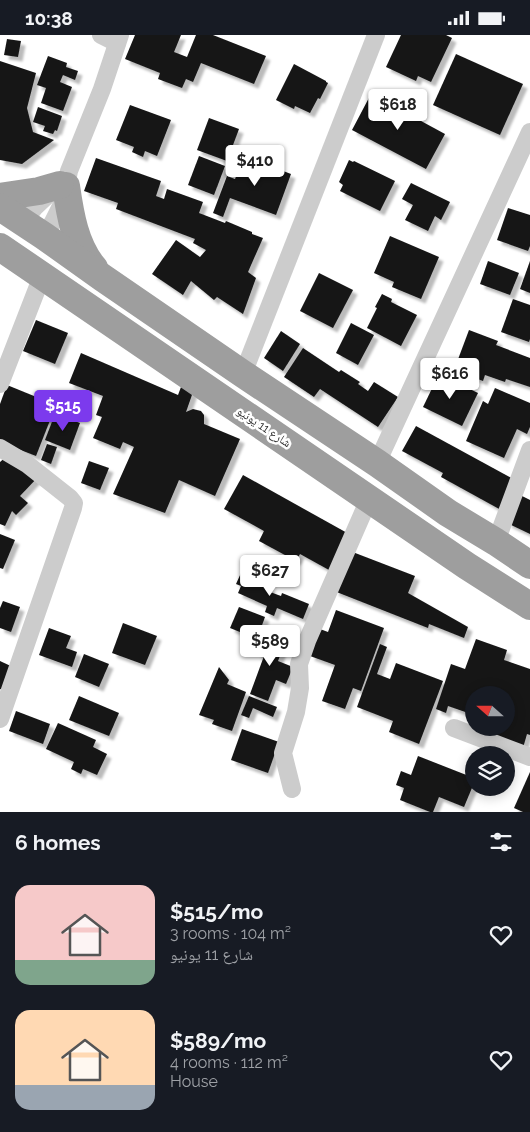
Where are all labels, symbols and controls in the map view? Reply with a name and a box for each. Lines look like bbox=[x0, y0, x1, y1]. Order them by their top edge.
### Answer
text: 10:38 bbox=[25, 7, 73, 29]
pin: $618 bbox=[368, 89, 428, 131]
text: $618 bbox=[379, 95, 417, 114]
pin: $410 bbox=[225, 145, 285, 187]
text: $410 bbox=[236, 151, 274, 170]
pin: $616 bbox=[420, 357, 480, 400]
text: $616 bbox=[431, 364, 469, 383]
pin: $515 bbox=[33, 389, 93, 432]
text: $515 bbox=[45, 396, 81, 415]
street label: شارع 11 يونيو bbox=[234, 404, 294, 451]
pin: $627 bbox=[240, 555, 300, 597]
text: $627 bbox=[251, 561, 289, 580]
pin: $589 bbox=[240, 625, 300, 667]
text: $589 bbox=[251, 631, 289, 650]
north arrow bbox=[465, 686, 515, 736]
map controls bbox=[465, 686, 515, 796]
button: layers bbox=[465, 746, 515, 796]
icon: filters bbox=[487, 828, 515, 856]
text: 6 homes bbox=[15, 830, 101, 855]
text: $515/mo bbox=[170, 899, 263, 924]
icon: home bbox=[55, 905, 115, 965]
icon: heart bbox=[487, 921, 515, 949]
text: 3 rooms · 104 m² bbox=[170, 924, 291, 943]
text: شارع 11 يونيو bbox=[170, 945, 253, 964]
text: $589/mo bbox=[170, 1028, 266, 1053]
icon: home bbox=[55, 1030, 115, 1090]
icon: heart bbox=[487, 1046, 515, 1074]
text: 4 rooms · 112 m² bbox=[170, 1053, 288, 1072]
text: House bbox=[170, 1072, 218, 1091]

